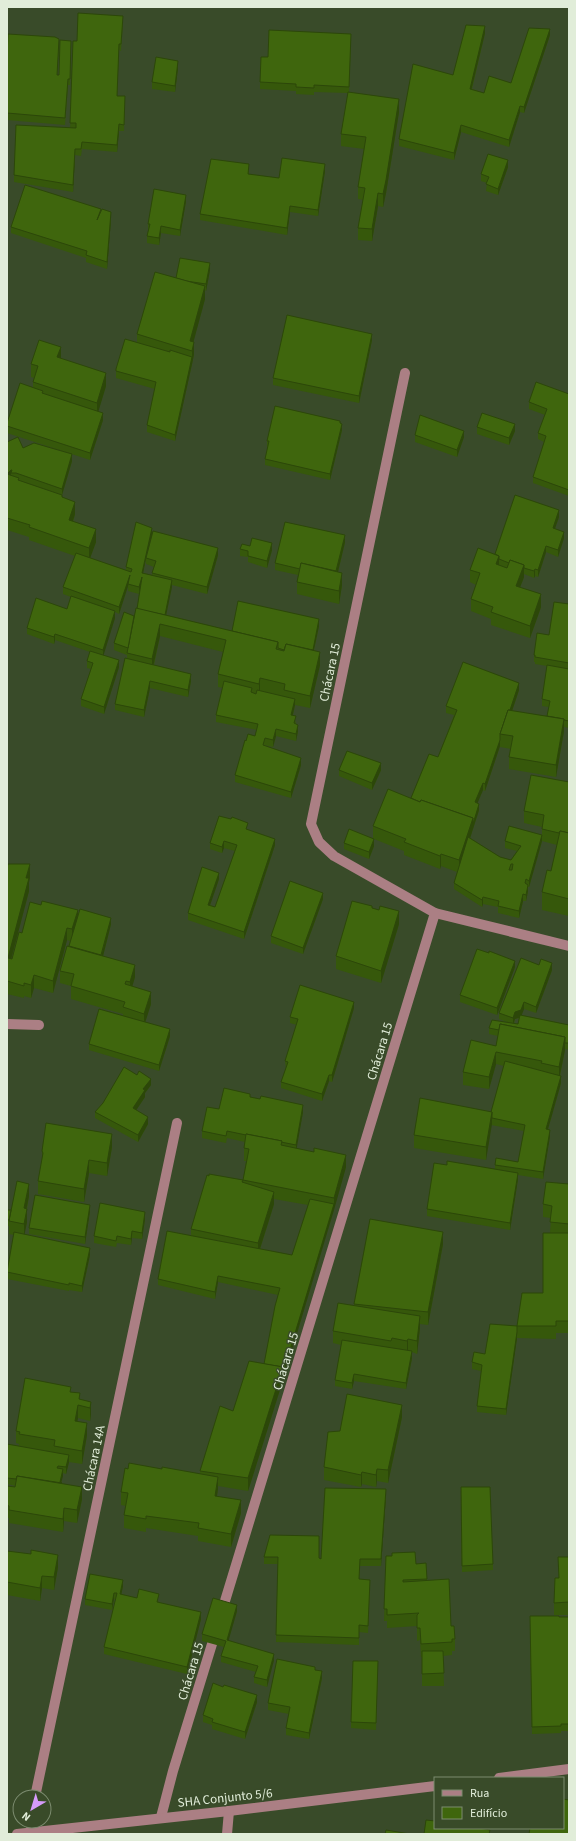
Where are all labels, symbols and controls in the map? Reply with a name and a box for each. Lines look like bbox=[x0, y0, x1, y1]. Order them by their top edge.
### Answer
street label: Chácara 15 bbox=[315, 641, 345, 703]
street label: Chácara 15 bbox=[363, 1020, 397, 1082]
street label: Chácara 15 bbox=[269, 1330, 303, 1392]
street label: Chácara 14A bbox=[78, 1423, 110, 1493]
street label: Chácara 15 bbox=[174, 1640, 208, 1702]
legend bbox=[434, 1777, 564, 1829]
street label: SHA Conjunto 5/6 bbox=[177, 1784, 273, 1812]
text: Rua bbox=[470, 1785, 489, 1802]
north arrow bbox=[12, 1789, 52, 1829]
text: Edifício bbox=[470, 1805, 507, 1822]
text: N bbox=[19, 1808, 34, 1825]

